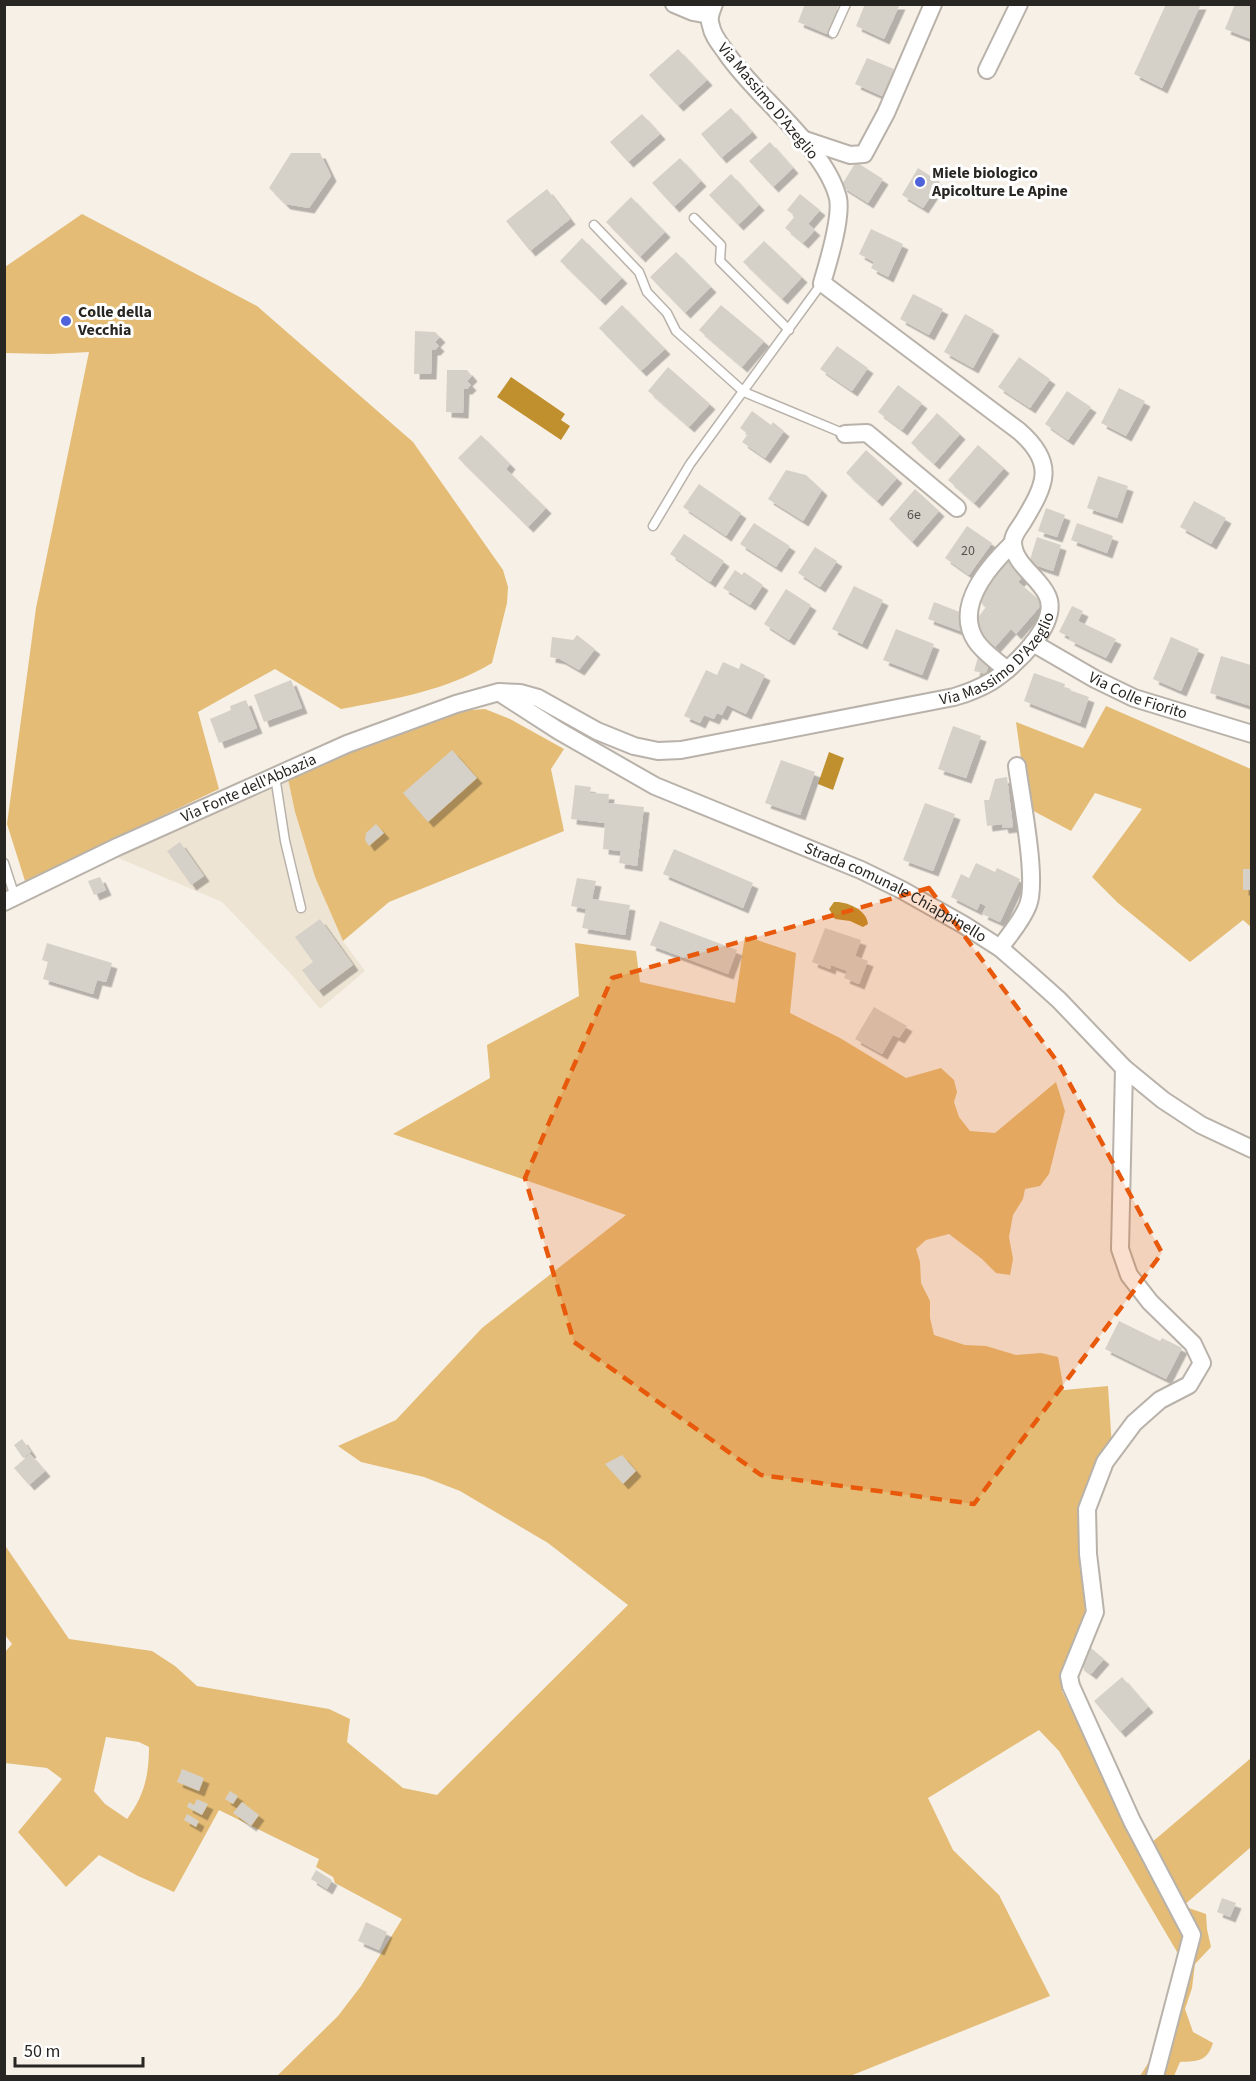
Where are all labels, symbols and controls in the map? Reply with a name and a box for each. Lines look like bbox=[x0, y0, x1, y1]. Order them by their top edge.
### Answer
street label: Via Massimo D'Azeglio bbox=[713, 38, 823, 164]
place label: Miele biologico Apicolture Le Apine bbox=[931, 162, 1068, 202]
marker: Miele biologico Apicolture Le Apine bbox=[913, 175, 927, 189]
place label: Colle della Vecchia bbox=[77, 301, 152, 341]
marker: Colle della Vecchia bbox=[59, 314, 73, 328]
house number: 6e bbox=[907, 505, 921, 525]
house number: 20 bbox=[961, 541, 975, 561]
street label: Via Massimo D'Azeglio bbox=[938, 610, 1060, 711]
street label: Via Colle Fiorito bbox=[1084, 666, 1190, 725]
street label: Via Fonte dell'Abbazia bbox=[178, 748, 320, 828]
street label: Strada comunale Chiappinello bbox=[801, 837, 991, 948]
scale bar bbox=[15, 2030, 142, 2068]
text: 50 m bbox=[24, 2039, 60, 2064]

